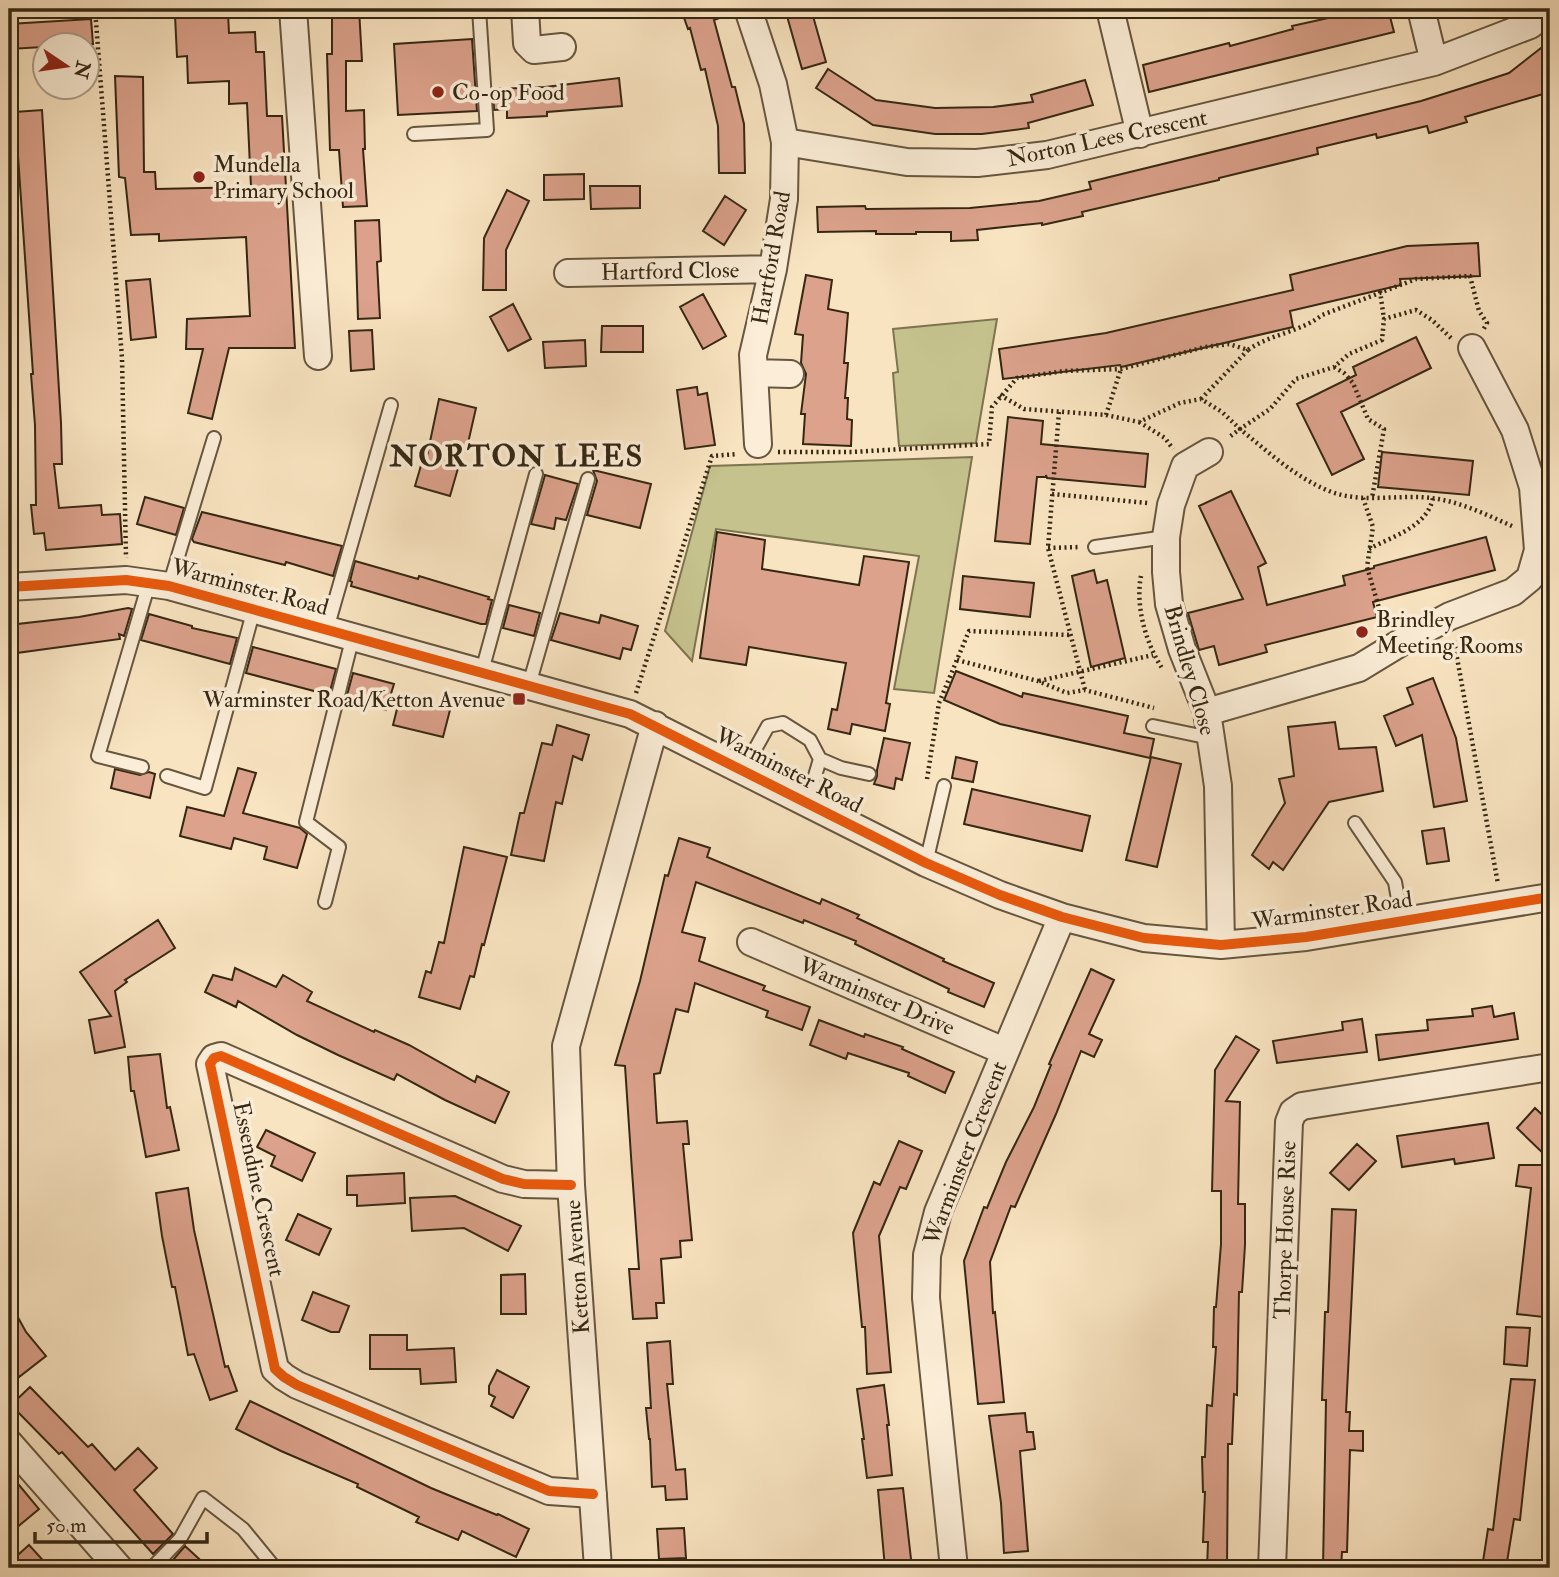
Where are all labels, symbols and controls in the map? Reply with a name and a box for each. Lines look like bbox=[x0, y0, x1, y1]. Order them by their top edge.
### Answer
north arrow bbox=[32, 32, 102, 102]
text: N bbox=[68, 58, 95, 82]
place label: Co-op Food bbox=[452, 78, 565, 108]
marker: Co-op Food bbox=[430, 84, 446, 100]
street label: Norton Lees Crescent bbox=[1004, 103, 1210, 173]
place label: Mundella Primary School bbox=[213, 150, 354, 205]
marker: Mundella Primary School bbox=[191, 169, 207, 185]
street label: Hartford Road bbox=[745, 189, 797, 327]
street label: Hartford Close bbox=[600, 255, 740, 287]
district label: NORTON LEES bbox=[389, 438, 644, 475]
street label: Warminster Road bbox=[167, 552, 332, 622]
street label: Brindley Close bbox=[1158, 601, 1223, 739]
place label: Brindley Meeting Rooms bbox=[1376, 605, 1523, 660]
marker: Brindley Meeting Rooms bbox=[1354, 624, 1370, 640]
place label: Warminster Road/Ketton Avenue bbox=[202, 685, 505, 714]
marker: Warminster Road/Ketton Avenue bbox=[511, 691, 527, 707]
street label: Warminster Road bbox=[709, 720, 868, 820]
street label: Warminster Road bbox=[1249, 884, 1414, 936]
street label: Warminster Drive bbox=[794, 950, 960, 1042]
street label: Warminster Crescent bbox=[916, 1057, 1013, 1250]
street label: Essendine Crescent bbox=[226, 1099, 292, 1279]
street label: Thorpe House Rise bbox=[1267, 1140, 1304, 1320]
street label: Ketton Avenue bbox=[558, 1198, 596, 1335]
scale bar bbox=[35, 1500, 206, 1544]
text: 50 m bbox=[46, 1512, 87, 1539]

